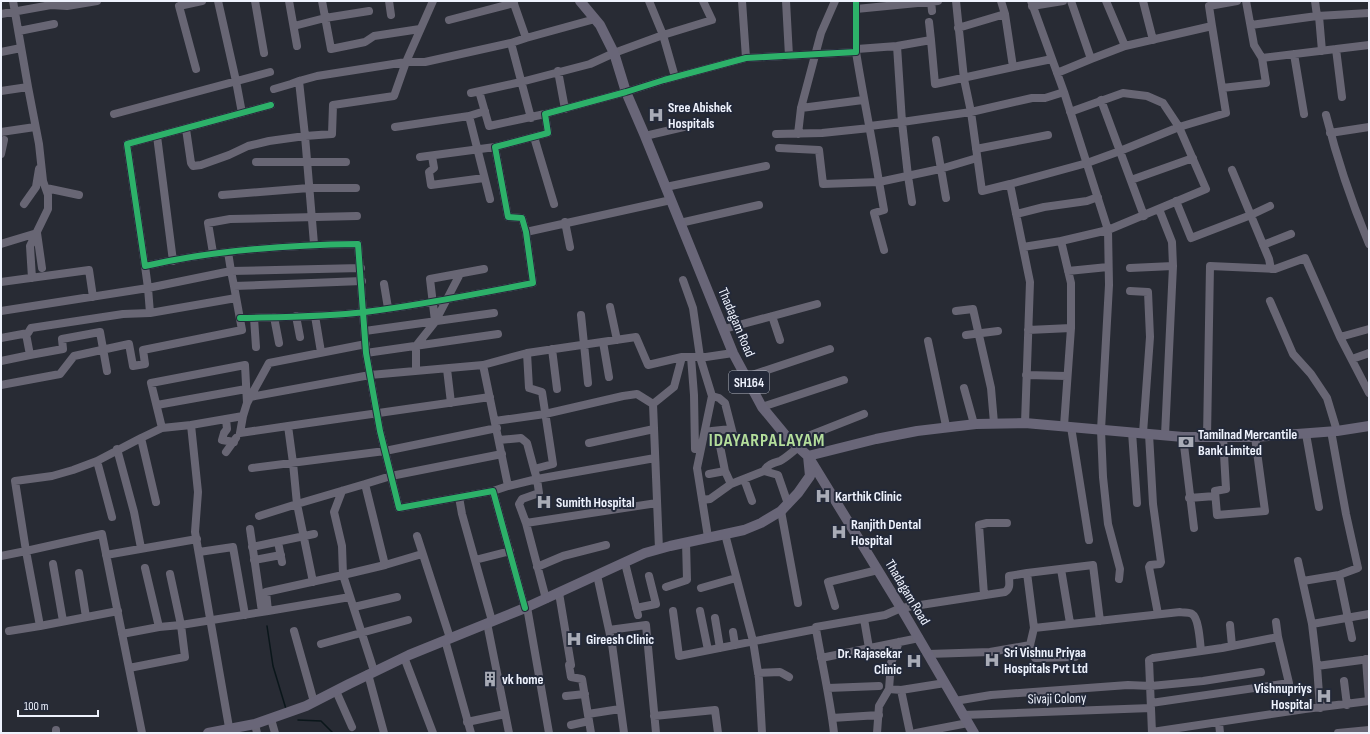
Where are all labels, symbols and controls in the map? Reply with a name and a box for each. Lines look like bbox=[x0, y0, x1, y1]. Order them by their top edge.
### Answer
place label: Sree Abishek Hospitals bbox=[668, 99, 732, 132]
hospital icon: Sree Abishek Hospitals bbox=[647, 106, 665, 124]
street label: Thadagam Road bbox=[714, 285, 759, 359]
road number: SH164 bbox=[729, 371, 769, 393]
place label: Tamilnad Mercantile Bank Limited bbox=[1198, 426, 1297, 459]
district label: IDAYARPALAYAM bbox=[709, 430, 825, 451]
bank icon: Tamilnad Mercantile Bank Limited bbox=[1177, 433, 1195, 451]
hospital icon: Karthik Clinic bbox=[814, 487, 832, 505]
place label: Karthik Clinic bbox=[835, 488, 902, 505]
hospital icon: Sumith Hospital bbox=[535, 493, 553, 511]
place label: Sumith Hospital bbox=[556, 494, 635, 511]
place label: Ranjith Dental Hospital bbox=[851, 516, 921, 549]
hospital icon: Ranjith Dental Hospital bbox=[830, 523, 848, 541]
street label: Thadagam Road bbox=[881, 556, 934, 628]
hospital icon: Gireesh Clinic bbox=[565, 630, 583, 648]
place label: Gireesh Clinic bbox=[586, 631, 654, 648]
place label: Sri Vishnu Priyaa Hospitals Pvt Ltd bbox=[1004, 644, 1088, 677]
place label: Dr. Rajasekar Clinic bbox=[838, 645, 903, 678]
hospital icon: Sri Vishnu Priyaa Hospitals Pvt Ltd bbox=[983, 651, 1001, 669]
hospital icon: Dr. Rajasekar Clinic bbox=[905, 652, 923, 670]
building icon: vk home bbox=[481, 670, 499, 688]
place label: vk home bbox=[502, 671, 544, 688]
place label: Vishnupriys Hospital bbox=[1254, 680, 1312, 713]
hospital icon: Vishnupriys Hospital bbox=[1315, 687, 1333, 705]
street label: Sivaji Colony bbox=[1027, 689, 1087, 708]
scale bar bbox=[18, 692, 98, 718]
text: 100 m bbox=[24, 699, 49, 714]

